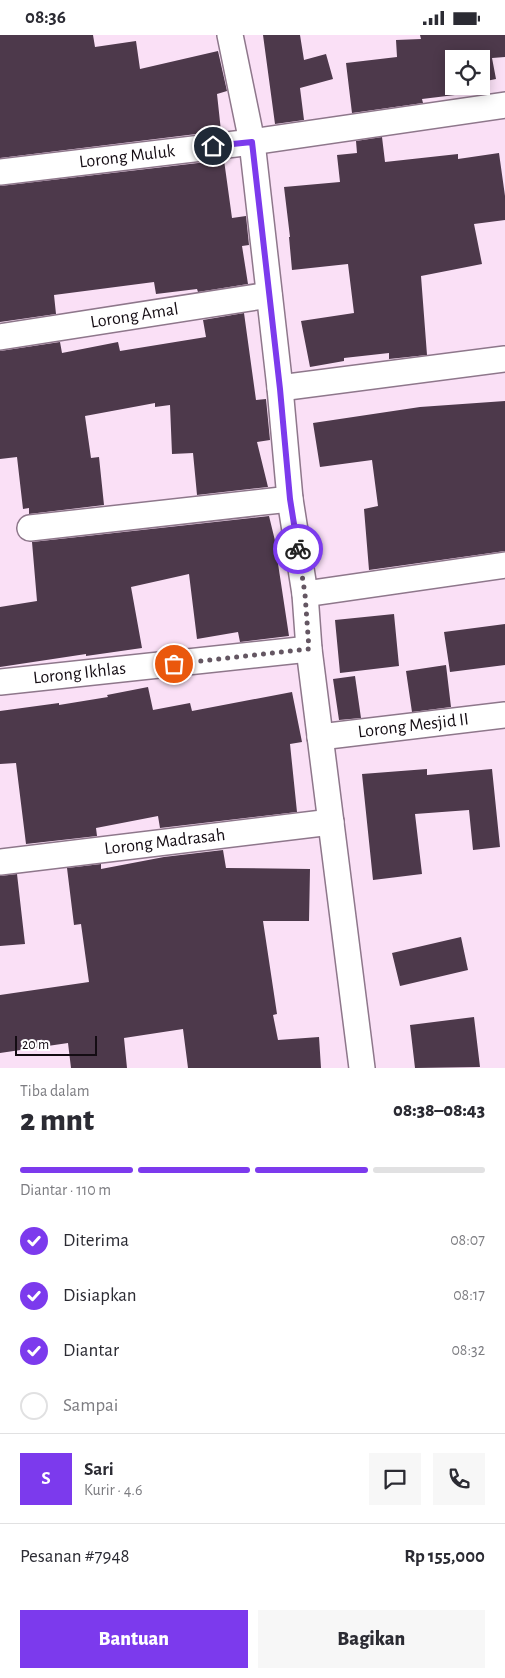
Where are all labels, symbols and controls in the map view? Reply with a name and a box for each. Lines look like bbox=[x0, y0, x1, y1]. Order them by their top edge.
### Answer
text: 08:36 bbox=[25, 8, 66, 27]
map controls bbox=[445, 50, 490, 95]
button: locate bbox=[445, 50, 490, 95]
pin bbox=[192, 125, 234, 167]
icon: home bbox=[199, 132, 227, 160]
street label: Lorong Muluk bbox=[78, 142, 177, 172]
street label: Lorong Amal bbox=[89, 300, 180, 332]
courier bbox=[273, 524, 323, 574]
icon: bike bbox=[284, 535, 312, 563]
pin bbox=[153, 643, 195, 685]
icon: bag bbox=[160, 650, 188, 678]
street label: Lorong Ikhlas bbox=[32, 660, 127, 687]
street label: Lorong Mesjid II bbox=[357, 710, 470, 741]
street label: Lorong Madrasah bbox=[103, 826, 226, 858]
scale bar bbox=[15, 1033, 98, 1056]
text: 20 m bbox=[22, 1038, 49, 1052]
text: Tiba dalam bbox=[20, 1083, 90, 1099]
text: 08:38–08:43 bbox=[393, 1101, 485, 1120]
text: 2 mnt bbox=[20, 1104, 94, 1136]
text: Diantar · 110 m bbox=[20, 1182, 111, 1198]
icon: check bbox=[20, 1227, 48, 1255]
text: Diterima bbox=[63, 1231, 129, 1250]
text: 08:07 bbox=[450, 1232, 485, 1248]
icon: check bbox=[20, 1282, 48, 1310]
text: Disiapkan bbox=[63, 1286, 137, 1305]
text: 08:17 bbox=[453, 1287, 485, 1303]
icon: check bbox=[20, 1337, 48, 1365]
text: Diantar bbox=[63, 1341, 119, 1360]
text: 08:32 bbox=[451, 1342, 485, 1358]
text: Sampai bbox=[63, 1396, 118, 1415]
button: chat bbox=[369, 1453, 421, 1505]
button: phone bbox=[433, 1453, 485, 1505]
text: Sari bbox=[84, 1460, 114, 1479]
text: S bbox=[41, 1469, 51, 1488]
text: Kurir · 4.6 bbox=[84, 1482, 143, 1498]
text: Pesanan #7948 bbox=[20, 1547, 130, 1566]
text: Rp 155,000 bbox=[404, 1547, 485, 1566]
button: Bantuan bbox=[20, 1610, 248, 1668]
button: Bagikan bbox=[258, 1610, 485, 1668]

